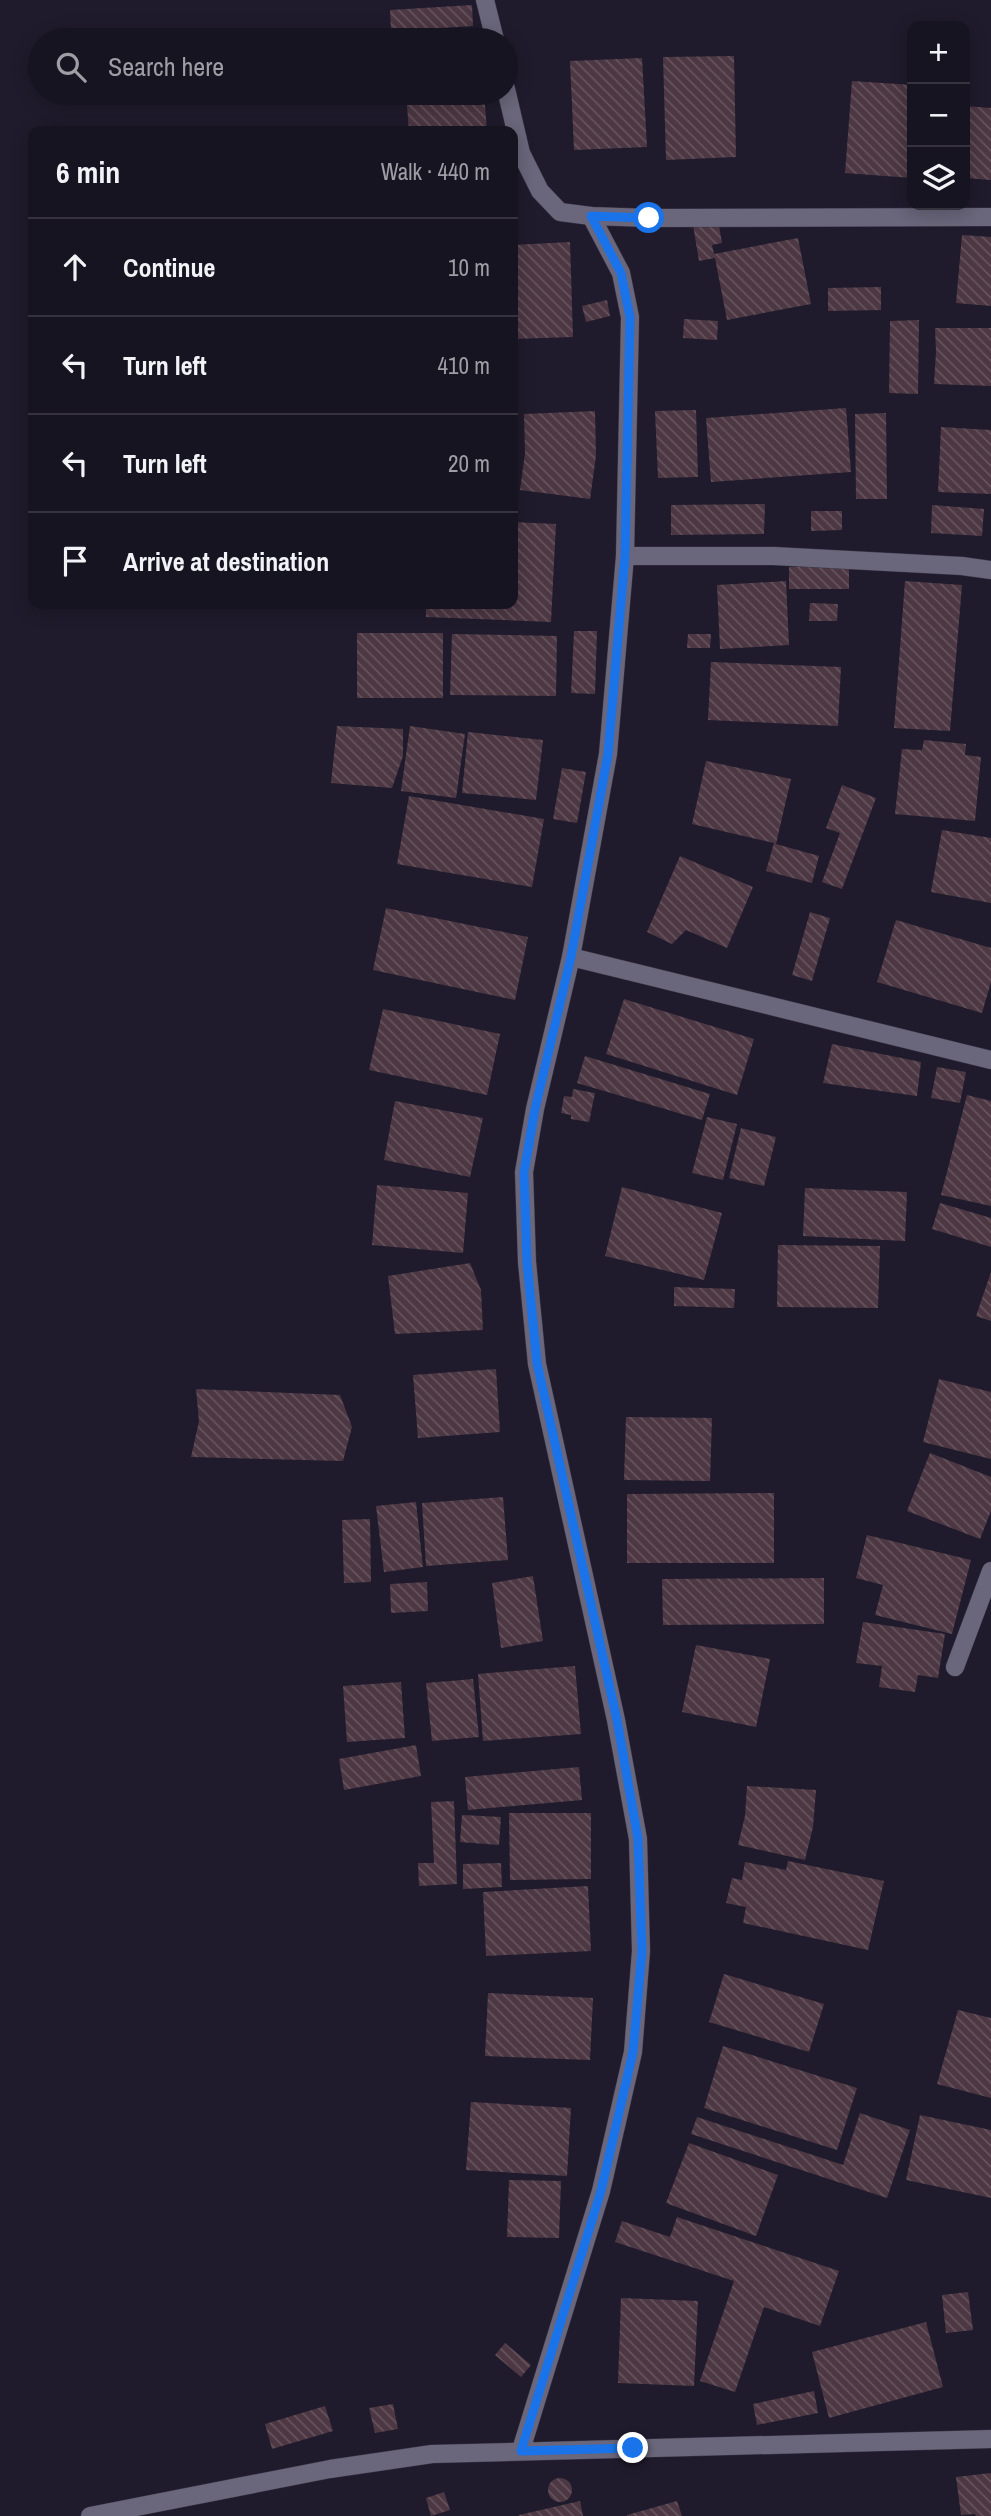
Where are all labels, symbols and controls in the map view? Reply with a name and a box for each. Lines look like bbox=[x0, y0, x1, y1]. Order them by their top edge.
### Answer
map controls bbox=[907, 21, 970, 210]
button: + bbox=[907, 21, 970, 84]
search box bbox=[28, 28, 518, 105]
icon: search bbox=[52, 48, 90, 86]
text: Search here bbox=[108, 49, 224, 84]
button: − bbox=[907, 84, 970, 147]
button: layers bbox=[907, 147, 970, 210]
text: 6 min bbox=[56, 152, 120, 192]
text: Walk · 440 m bbox=[381, 156, 490, 187]
route start bbox=[633, 202, 664, 233]
icon: ahead bbox=[56, 248, 94, 286]
text: Continue bbox=[123, 250, 215, 285]
text: 10 m bbox=[448, 252, 490, 283]
icon: left bbox=[56, 346, 94, 384]
text: Turn left bbox=[123, 348, 207, 383]
text: 410 m bbox=[438, 350, 490, 381]
icon: left bbox=[56, 444, 94, 482]
text: Turn left bbox=[123, 446, 207, 481]
text: 20 m bbox=[448, 448, 490, 479]
icon: arrive bbox=[56, 542, 94, 580]
text: Arrive at destination bbox=[123, 544, 329, 579]
route end bbox=[617, 2432, 648, 2463]

